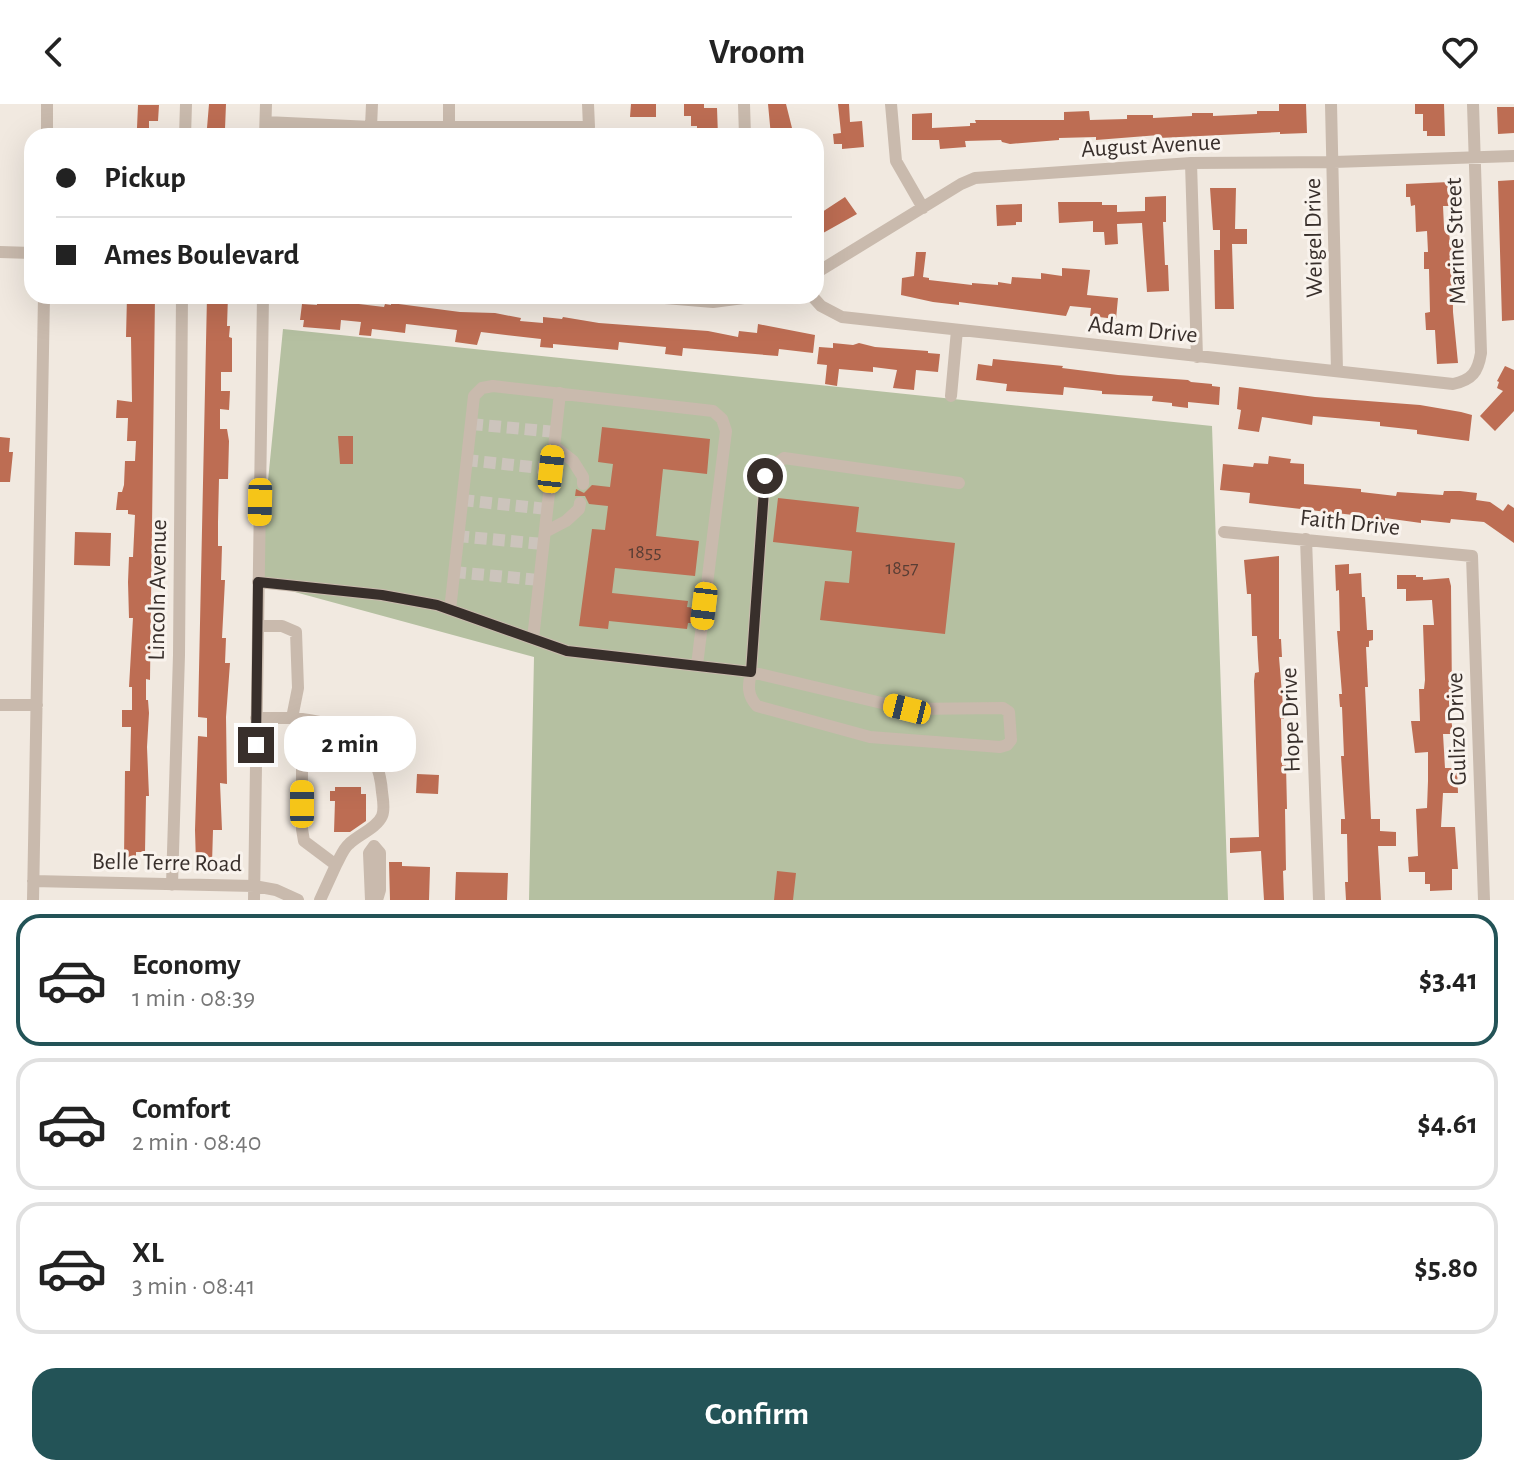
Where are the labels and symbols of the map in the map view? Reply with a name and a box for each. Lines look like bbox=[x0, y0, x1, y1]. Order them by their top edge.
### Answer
street label: August Avenue bbox=[1081, 130, 1222, 162]
street label: Marine Street bbox=[1442, 177, 1470, 305]
street label: Weigel Drive bbox=[1301, 178, 1327, 298]
street label: Adam Drive bbox=[1087, 312, 1199, 348]
car bbox=[537, 444, 565, 494]
route start bbox=[747, 458, 783, 494]
car bbox=[248, 478, 272, 526]
street label: Faith Drive bbox=[1299, 506, 1401, 540]
street label: Lincoln Avenue bbox=[145, 519, 171, 661]
house number: 1855 bbox=[628, 542, 662, 562]
house number: 1857 bbox=[885, 558, 919, 578]
car bbox=[689, 581, 719, 631]
street label: Hope Drive bbox=[1277, 667, 1305, 773]
street label: Gulizo Drive bbox=[1443, 672, 1471, 786]
car bbox=[881, 692, 933, 726]
callout: 2 min bbox=[284, 717, 416, 773]
route end bbox=[238, 727, 274, 763]
car bbox=[290, 780, 314, 828]
street label: Belle Terre Road bbox=[92, 850, 242, 876]

